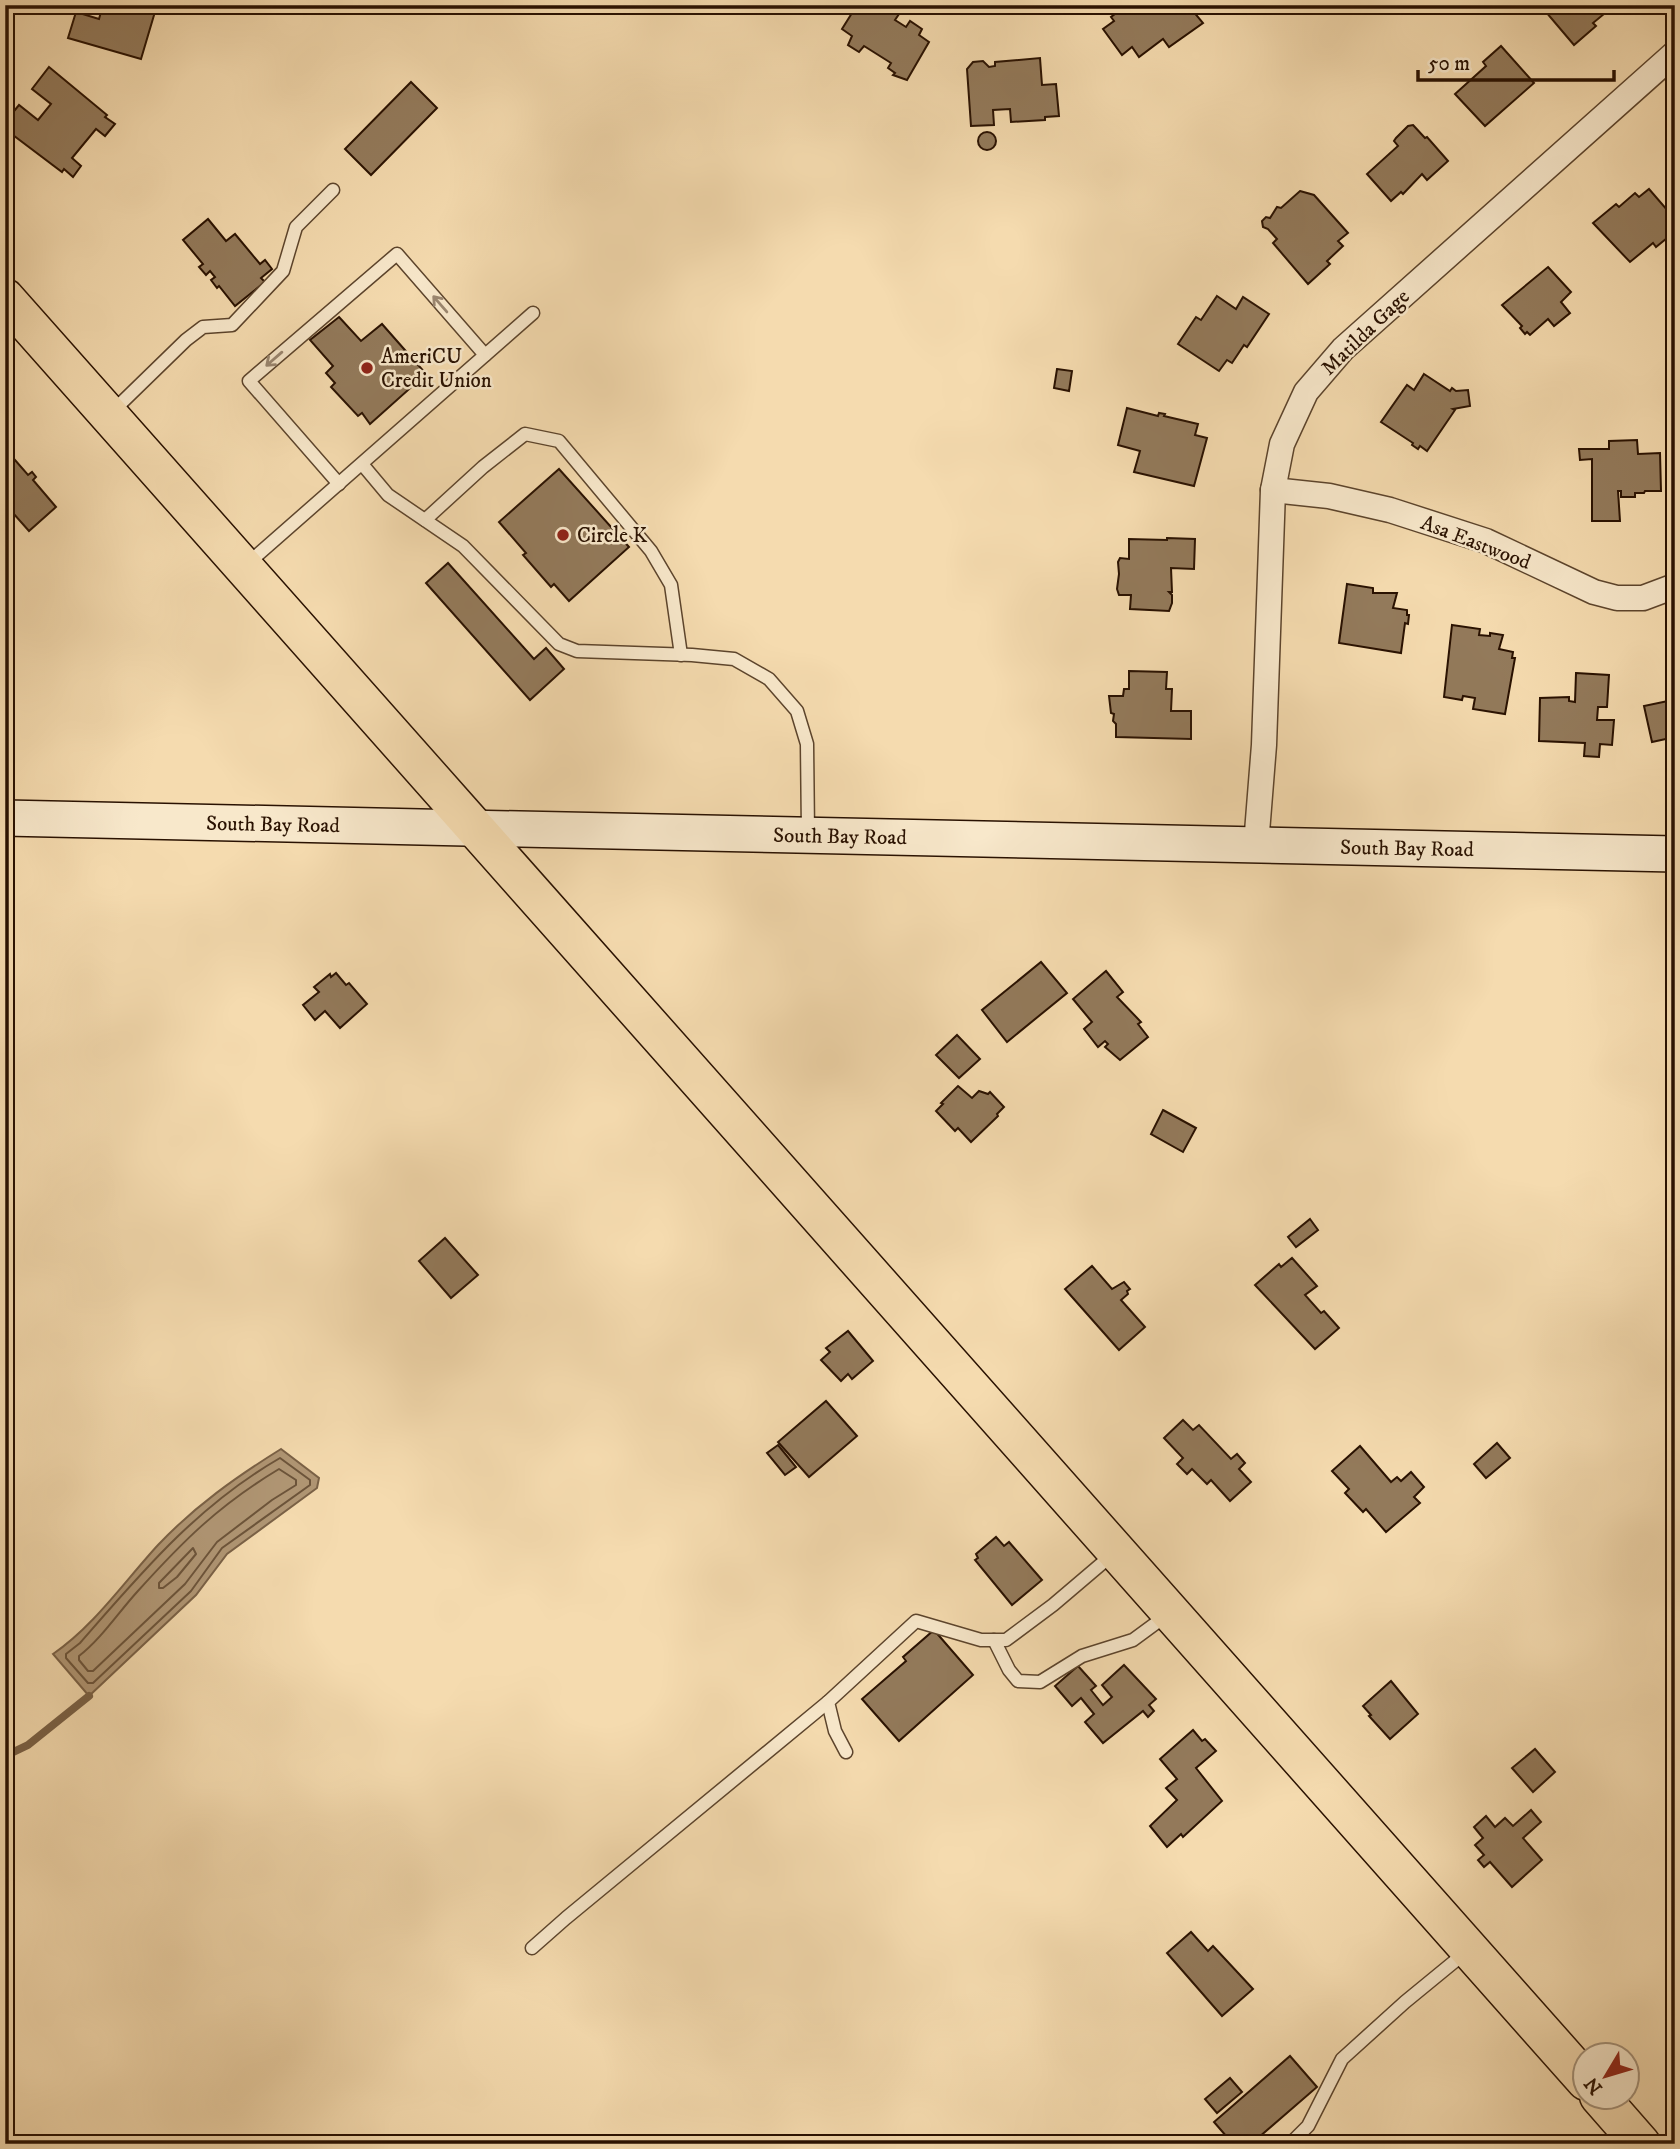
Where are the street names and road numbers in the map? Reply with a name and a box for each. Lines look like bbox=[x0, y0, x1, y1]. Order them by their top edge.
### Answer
street label: Matilda Gage bbox=[1316, 284, 1416, 381]
street label: Asa Eastwood bbox=[1417, 510, 1535, 576]
street label: South Bay Road bbox=[206, 811, 341, 839]
street label: South Bay Road bbox=[773, 823, 908, 851]
street label: South Bay Road bbox=[1340, 835, 1475, 863]

